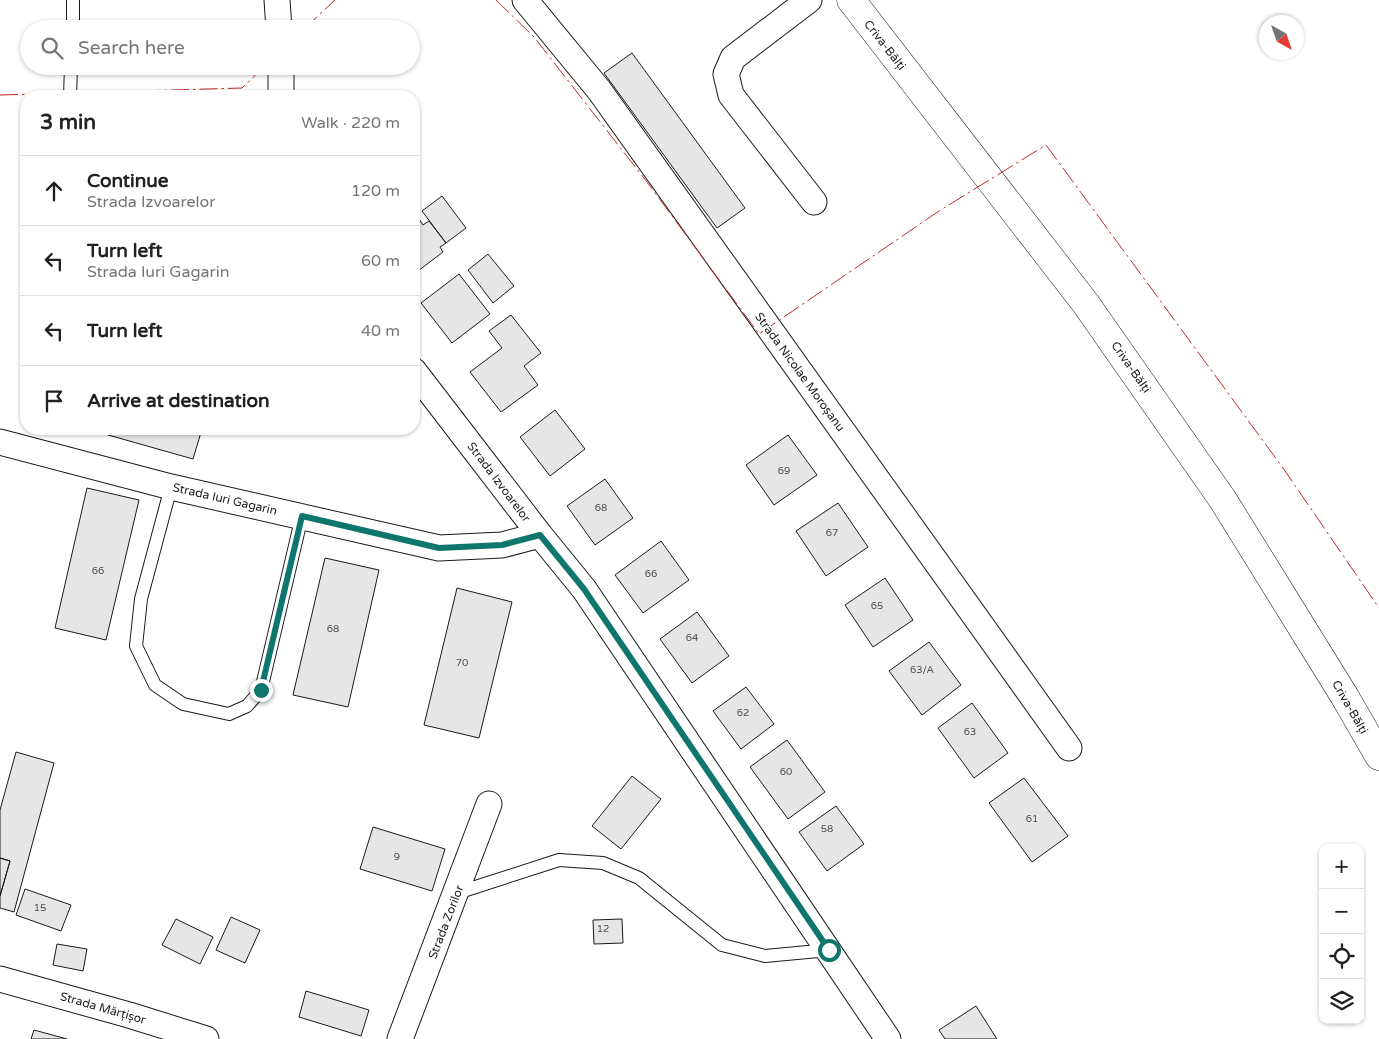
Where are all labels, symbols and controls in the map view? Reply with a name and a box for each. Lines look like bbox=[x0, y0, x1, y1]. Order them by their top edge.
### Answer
north arrow bbox=[1259, 15, 1304, 60]
street label: Criva-Bălți bbox=[861, 17, 909, 73]
search box bbox=[20, 20, 420, 75]
icon: search bbox=[38, 34, 66, 62]
text: Search here bbox=[78, 37, 185, 59]
text: 3 min bbox=[40, 110, 96, 135]
text: Walk · 220 m bbox=[301, 113, 400, 133]
text: Continue bbox=[87, 170, 169, 192]
icon: ahead bbox=[40, 177, 68, 205]
text: 120 m bbox=[351, 181, 400, 201]
text: Strada Izvoarelor bbox=[87, 192, 215, 212]
text: Turn left bbox=[87, 240, 163, 262]
icon: left bbox=[40, 247, 68, 275]
text: 60 m bbox=[361, 251, 400, 271]
text: Strada Iuri Gagarin bbox=[87, 262, 229, 282]
street label: Strada Nicolae Moroșanu bbox=[752, 310, 848, 434]
icon: left bbox=[40, 317, 68, 345]
text: Turn left bbox=[87, 320, 163, 342]
text: 40 m bbox=[361, 321, 400, 341]
street label: Criva-Bălți bbox=[1108, 339, 1154, 395]
icon: arrive bbox=[40, 387, 68, 415]
text: Arrive at destination bbox=[87, 390, 270, 412]
street label: Strada Izvoarelor bbox=[464, 439, 534, 525]
house number: 69 bbox=[778, 465, 790, 477]
street label: Strada Iuri Gagarin bbox=[171, 480, 279, 518]
house number: 68 bbox=[595, 502, 607, 514]
house number: 67 bbox=[826, 527, 838, 539]
house number: 66 bbox=[92, 565, 104, 577]
house number: 66 bbox=[645, 568, 657, 580]
house number: 65 bbox=[871, 600, 883, 612]
house number: 68 bbox=[327, 623, 339, 635]
house number: 64 bbox=[686, 632, 698, 644]
house number: 70 bbox=[456, 657, 468, 669]
house number: 63/A bbox=[910, 664, 934, 676]
street label: Criva-Bălți bbox=[1329, 678, 1371, 736]
route end bbox=[250, 679, 273, 702]
house number: 62 bbox=[737, 707, 749, 719]
house number: 63 bbox=[964, 726, 976, 738]
house number: 60 bbox=[780, 766, 792, 778]
house number: 61 bbox=[1026, 813, 1038, 825]
house number: 58 bbox=[821, 823, 833, 835]
map controls bbox=[1319, 844, 1364, 1024]
button: + bbox=[1319, 844, 1364, 889]
house number: 9 bbox=[394, 851, 400, 863]
street label: Strada Zorilor bbox=[426, 883, 467, 961]
button: − bbox=[1319, 889, 1364, 934]
house number: 15 bbox=[34, 902, 46, 914]
house number: 12 bbox=[597, 923, 609, 935]
button: locate bbox=[1319, 934, 1364, 979]
route start bbox=[818, 939, 841, 962]
button: layers bbox=[1319, 979, 1364, 1024]
street label: Strada Mărțișor bbox=[58, 989, 148, 1027]

